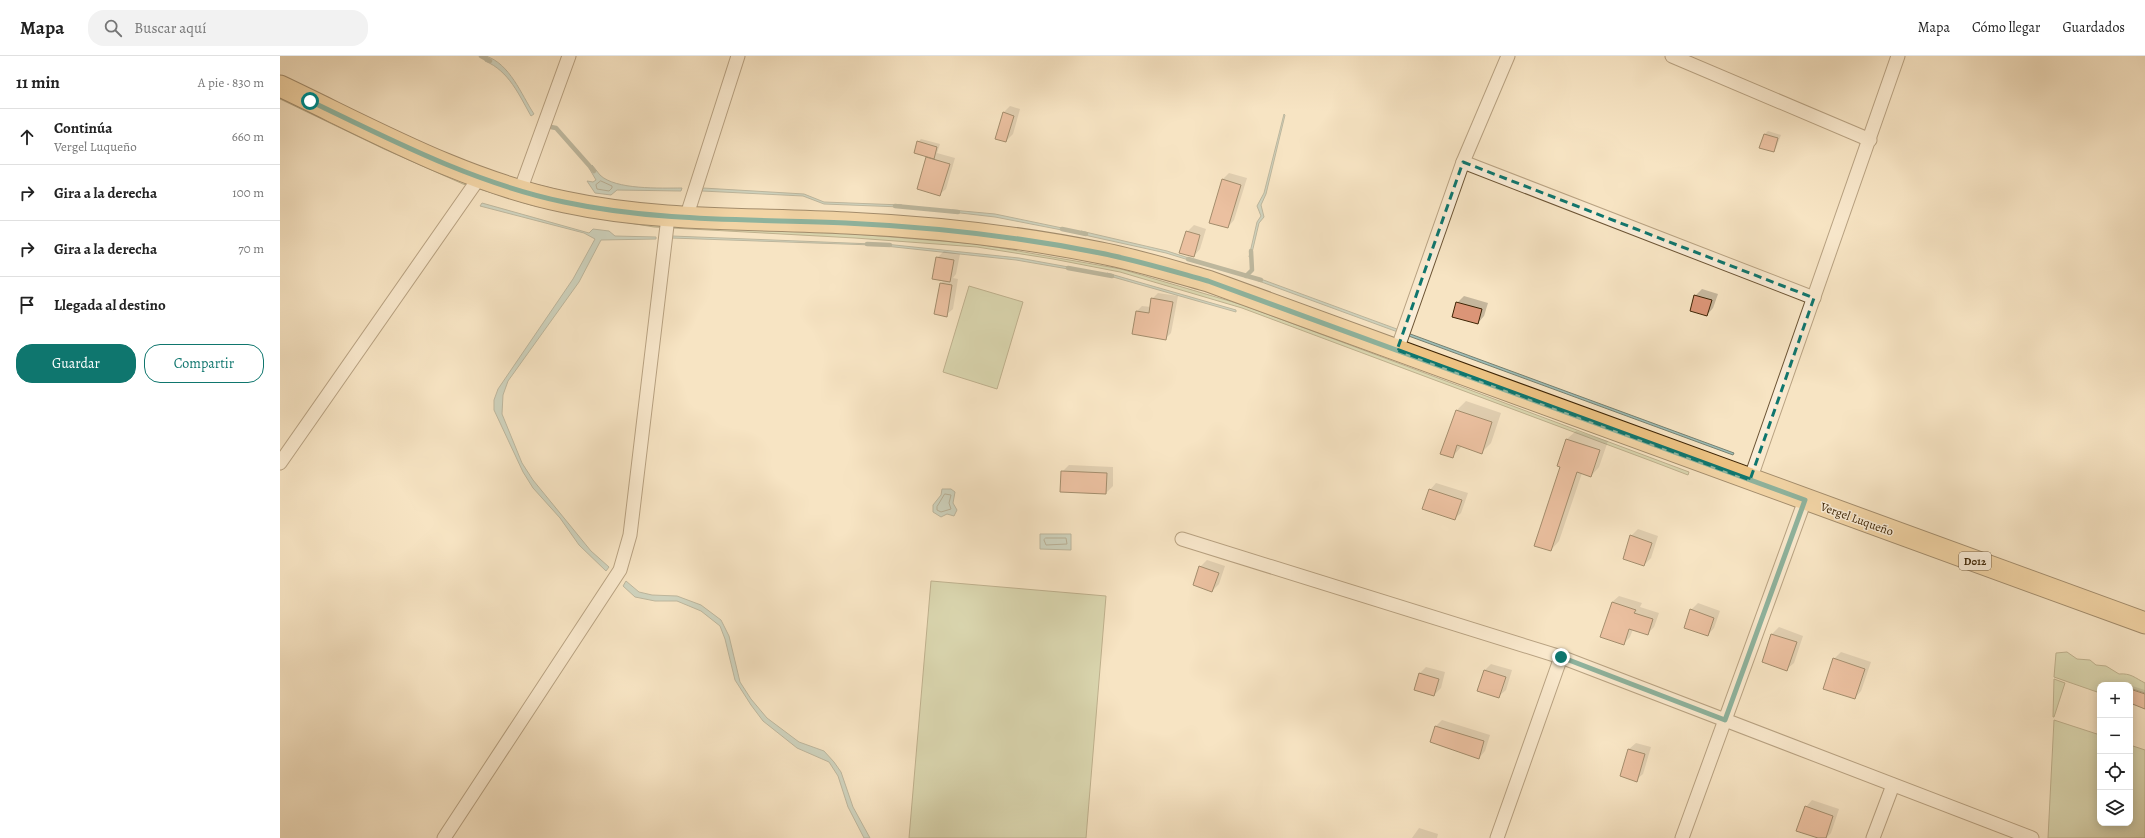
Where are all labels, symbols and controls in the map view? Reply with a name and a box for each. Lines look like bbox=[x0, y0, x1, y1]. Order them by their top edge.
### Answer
search box bbox=[88, 10, 368, 46]
text: Mapa bbox=[20, 15, 64, 41]
icon: search bbox=[102, 17, 124, 39]
text: Buscar aquí bbox=[134, 18, 206, 38]
text: Mapa bbox=[1918, 18, 1950, 37]
text: Cómo llegar bbox=[1972, 18, 2040, 37]
text: Guardados bbox=[2062, 18, 2125, 37]
text: 11 min bbox=[16, 71, 60, 94]
text: A pie · 830 m bbox=[198, 74, 264, 91]
route start bbox=[301, 92, 319, 110]
text: Continúa bbox=[54, 118, 112, 138]
icon: ahead bbox=[16, 126, 38, 148]
text: 660 m bbox=[232, 128, 264, 145]
text: Vergel Luqueño bbox=[54, 138, 137, 155]
icon: right bbox=[16, 182, 38, 204]
text: Gira a la derecha bbox=[54, 183, 157, 203]
text: 100 m bbox=[232, 184, 264, 201]
icon: right bbox=[16, 238, 38, 260]
text: Gira a la derecha bbox=[54, 239, 157, 259]
text: 70 m bbox=[238, 240, 264, 257]
icon: arrive bbox=[16, 294, 38, 316]
text: Llegada al destino bbox=[54, 295, 166, 315]
button: Guardar bbox=[16, 344, 136, 383]
button: Compartir bbox=[144, 344, 264, 383]
street label: Vergel Luqueño bbox=[1817, 498, 1896, 540]
road number: D012 bbox=[1959, 552, 1991, 570]
route end bbox=[1552, 648, 1570, 666]
map controls bbox=[2097, 682, 2133, 826]
button: + bbox=[2097, 682, 2133, 718]
button: − bbox=[2097, 718, 2133, 754]
button: locate bbox=[2097, 754, 2133, 790]
button: layers bbox=[2097, 790, 2133, 826]

